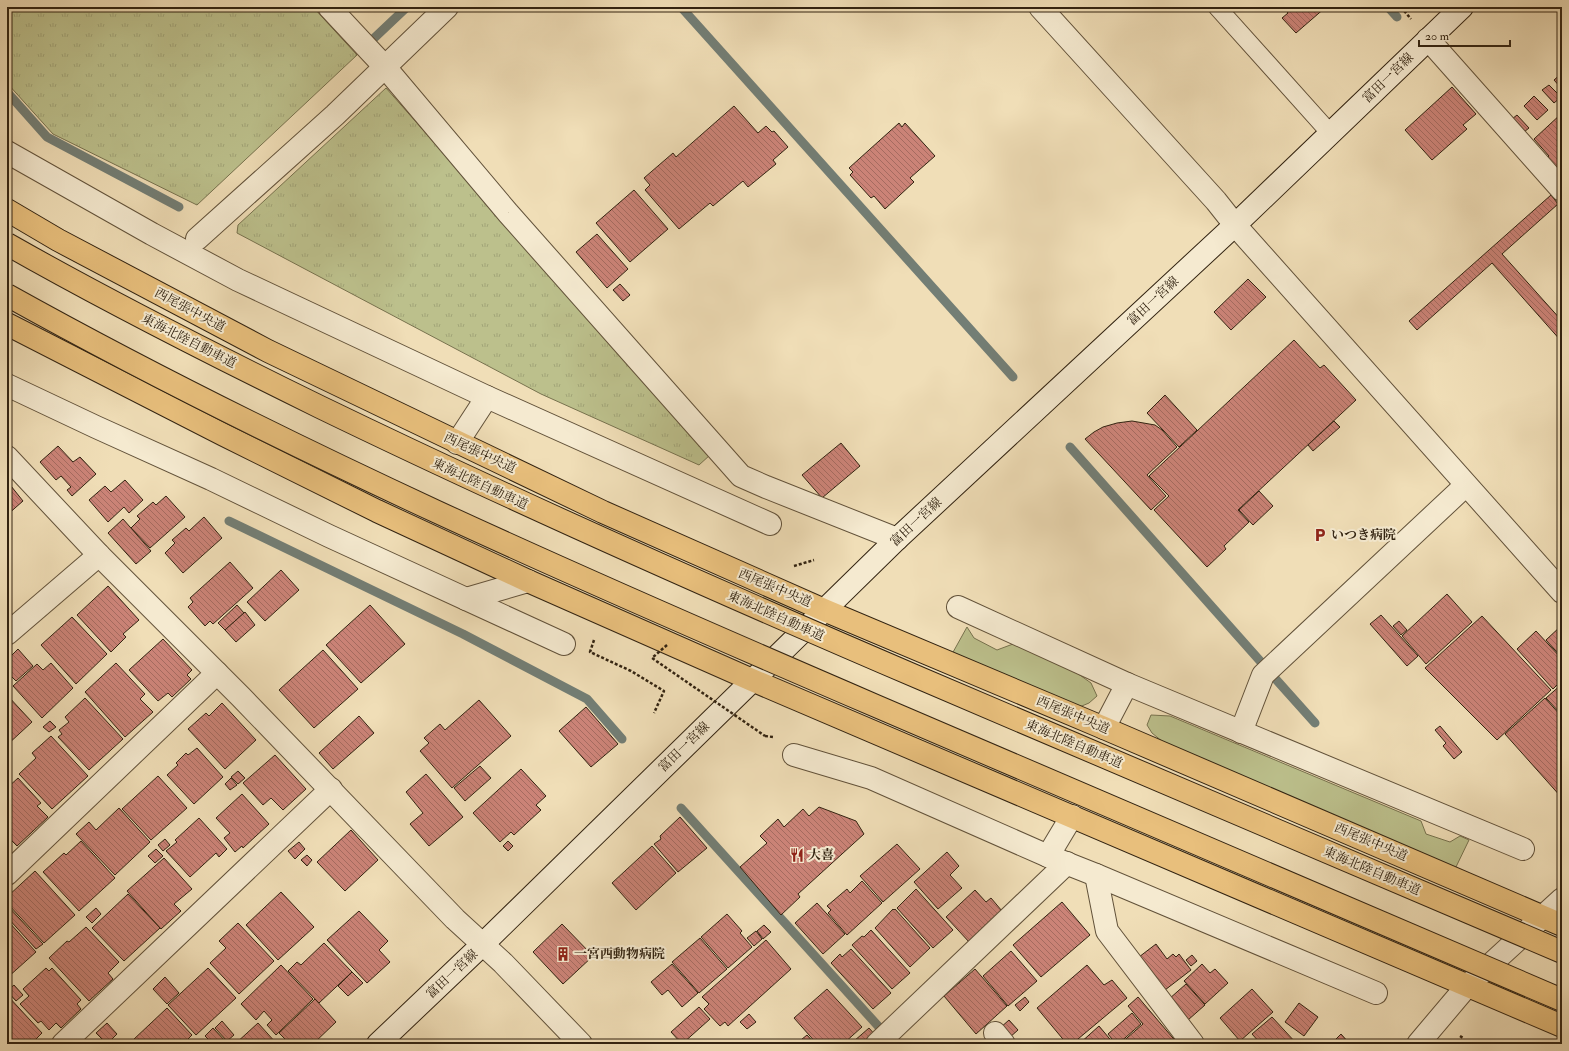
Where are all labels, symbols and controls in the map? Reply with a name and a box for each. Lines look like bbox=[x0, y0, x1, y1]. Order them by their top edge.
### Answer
scale bar bbox=[1419, 22, 1510, 48]
text: 20 m bbox=[1425, 29, 1450, 44]
street label: 富田一宮線 bbox=[1359, 50, 1417, 106]
street label: 富田一宮線 bbox=[1124, 273, 1182, 329]
street label: 西尾張中央道 bbox=[152, 285, 228, 335]
street label: 東海北陸自動車道 bbox=[139, 310, 239, 372]
street label: 西尾張中央道 bbox=[441, 429, 519, 477]
street label: 東海北陸自動車道 bbox=[429, 455, 531, 513]
street label: 富田一宮線 bbox=[887, 494, 945, 550]
parking icon: いつき病院 bbox=[1312, 527, 1328, 543]
place label: いつき病院 bbox=[1331, 527, 1396, 543]
street label: 西尾張中央道 bbox=[736, 565, 814, 611]
street label: 東海北陸自動車道 bbox=[725, 588, 827, 644]
street label: 西尾張中央道 bbox=[1034, 692, 1112, 738]
street label: 東海北陸自動車道 bbox=[1023, 716, 1125, 772]
street label: 富田一宮線 bbox=[655, 719, 713, 775]
street label: 西尾張中央道 bbox=[1332, 819, 1410, 865]
street label: 東海北陸自動車道 bbox=[1321, 843, 1423, 899]
restaurant icon: 大喜 bbox=[789, 847, 805, 863]
place label: 大喜 bbox=[808, 847, 834, 863]
street label: 富田一宮線 bbox=[423, 946, 481, 1002]
building icon: 一宮西動物病院 bbox=[555, 946, 571, 962]
place label: 一宮西動物病院 bbox=[574, 946, 665, 962]

